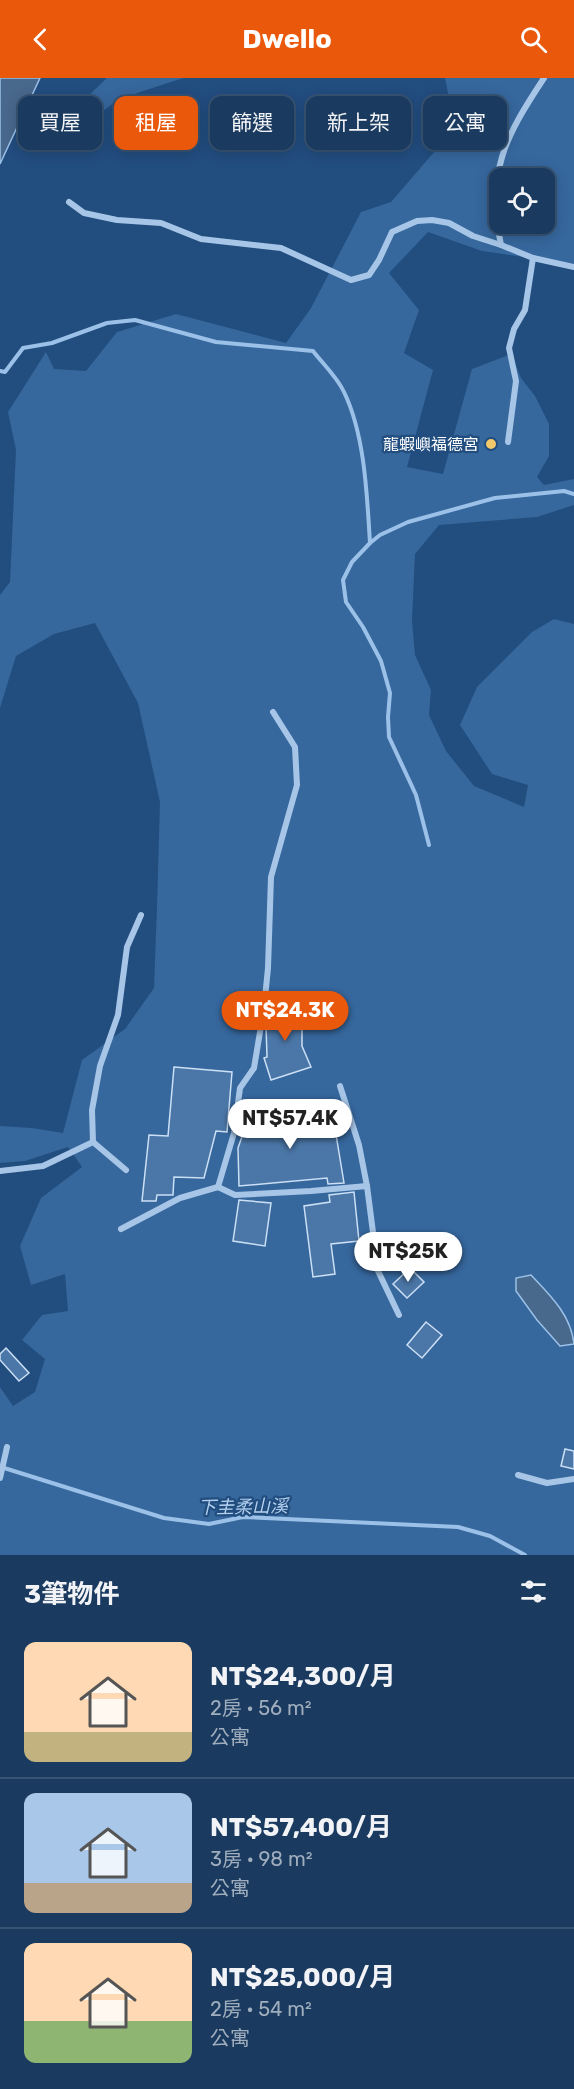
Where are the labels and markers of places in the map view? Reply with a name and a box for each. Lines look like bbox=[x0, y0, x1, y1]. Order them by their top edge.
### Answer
place label: 龍蝦嶼福德宮 bbox=[383, 435, 479, 454]
marker: 龍蝦嶼福德宮 bbox=[484, 437, 498, 451]
pin: NT$24.3K bbox=[223, 991, 347, 1042]
pin: NT$57.4K bbox=[228, 1099, 352, 1150]
pin: NT$25K bbox=[359, 1232, 457, 1283]

